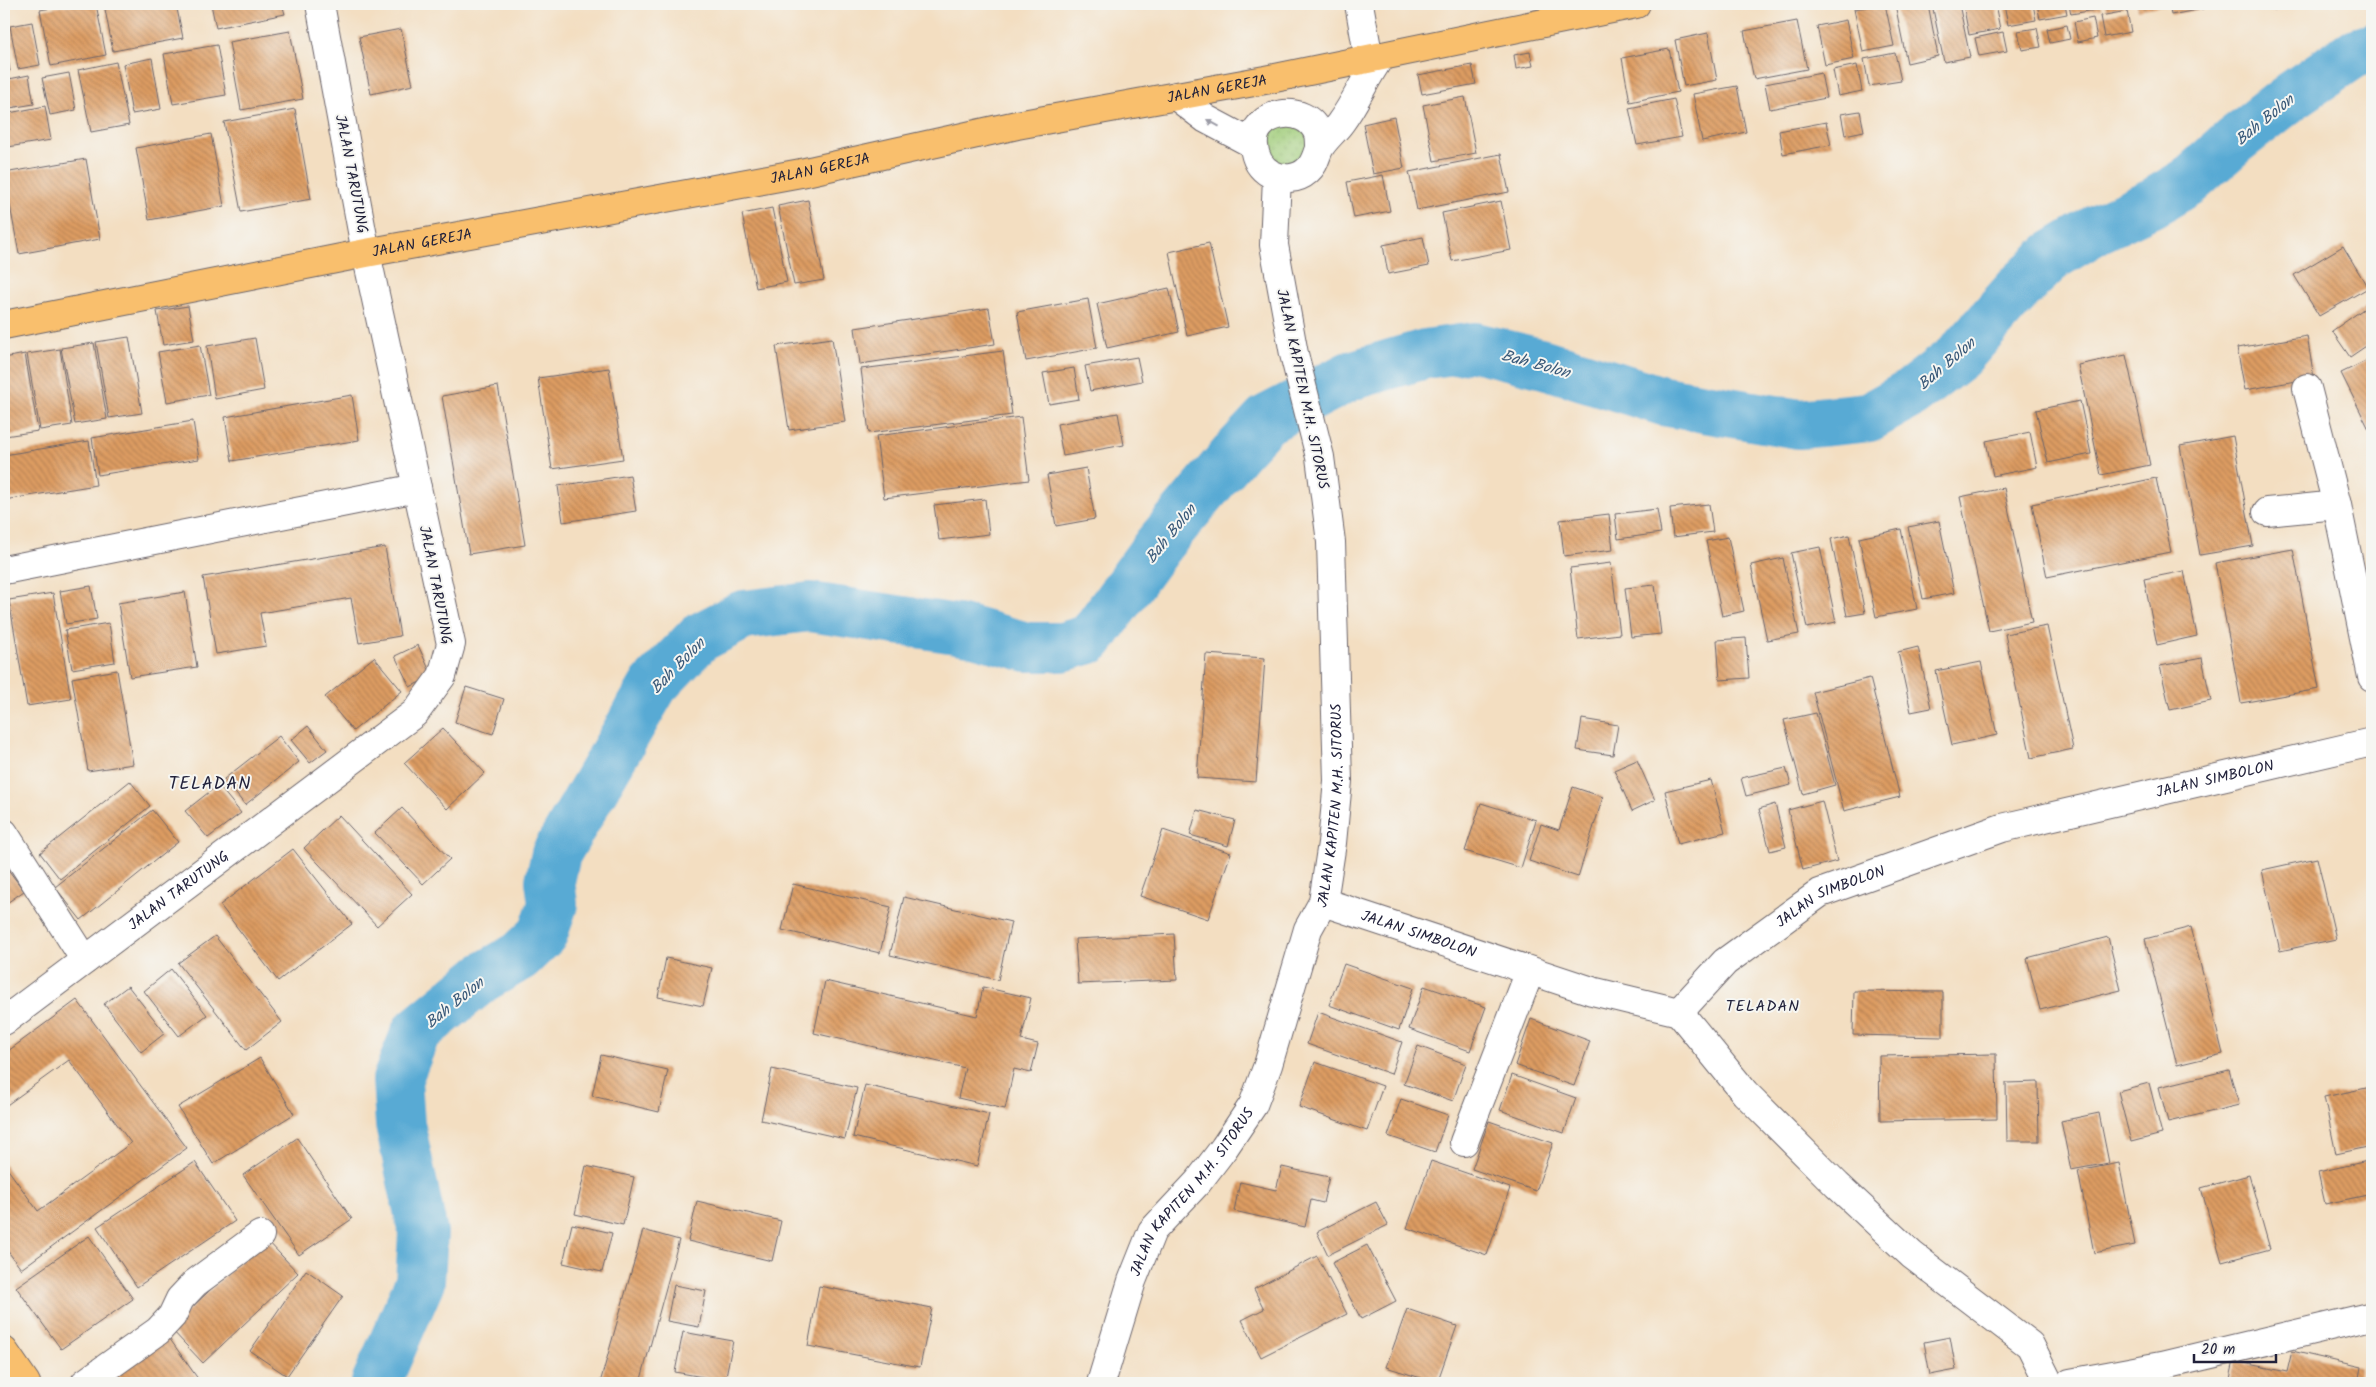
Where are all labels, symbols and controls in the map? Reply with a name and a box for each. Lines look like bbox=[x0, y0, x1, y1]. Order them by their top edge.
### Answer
street label: JALAN GEREJA bbox=[1165, 69, 1269, 111]
water label: Bah Bolon bbox=[2230, 88, 2301, 152]
street label: JALAN TARUTUNG bbox=[328, 113, 374, 236]
one-way arrow bbox=[1206, 119, 1220, 127]
street label: JALAN GEREJA bbox=[768, 147, 872, 191]
street label: JALAN GEREJA bbox=[370, 223, 474, 265]
street label: JALAN KAPITEN M.H. SITORUS bbox=[1269, 287, 1335, 491]
water label: Bah Bolon bbox=[1912, 331, 1983, 396]
water label: Bah Bolon bbox=[1499, 343, 1574, 386]
water label: Bah Bolon bbox=[1139, 498, 1204, 569]
street label: JALAN TARUTUNG bbox=[412, 524, 458, 647]
water label: Bah Bolon bbox=[645, 631, 712, 700]
street label: JALAN KAPITEN M.H. SITORUS bbox=[1311, 703, 1351, 912]
street label: JALAN SIMBOLON bbox=[2154, 754, 2276, 805]
district label: TELADAN bbox=[169, 770, 251, 799]
street label: JALAN TARUTUNG bbox=[123, 845, 235, 937]
street label: JALAN SIMBOLON bbox=[1771, 860, 1888, 934]
street label: JALAN SIMBOLON bbox=[1358, 904, 1480, 965]
water label: Bah Bolon bbox=[420, 971, 491, 1035]
district label: TELADAN bbox=[1726, 994, 1800, 1019]
street label: JALAN KAPITEN M.H. SITORUS bbox=[1124, 1103, 1261, 1280]
scale bar bbox=[2194, 1332, 2276, 1364]
text: 20 m bbox=[2201, 1338, 2235, 1362]

